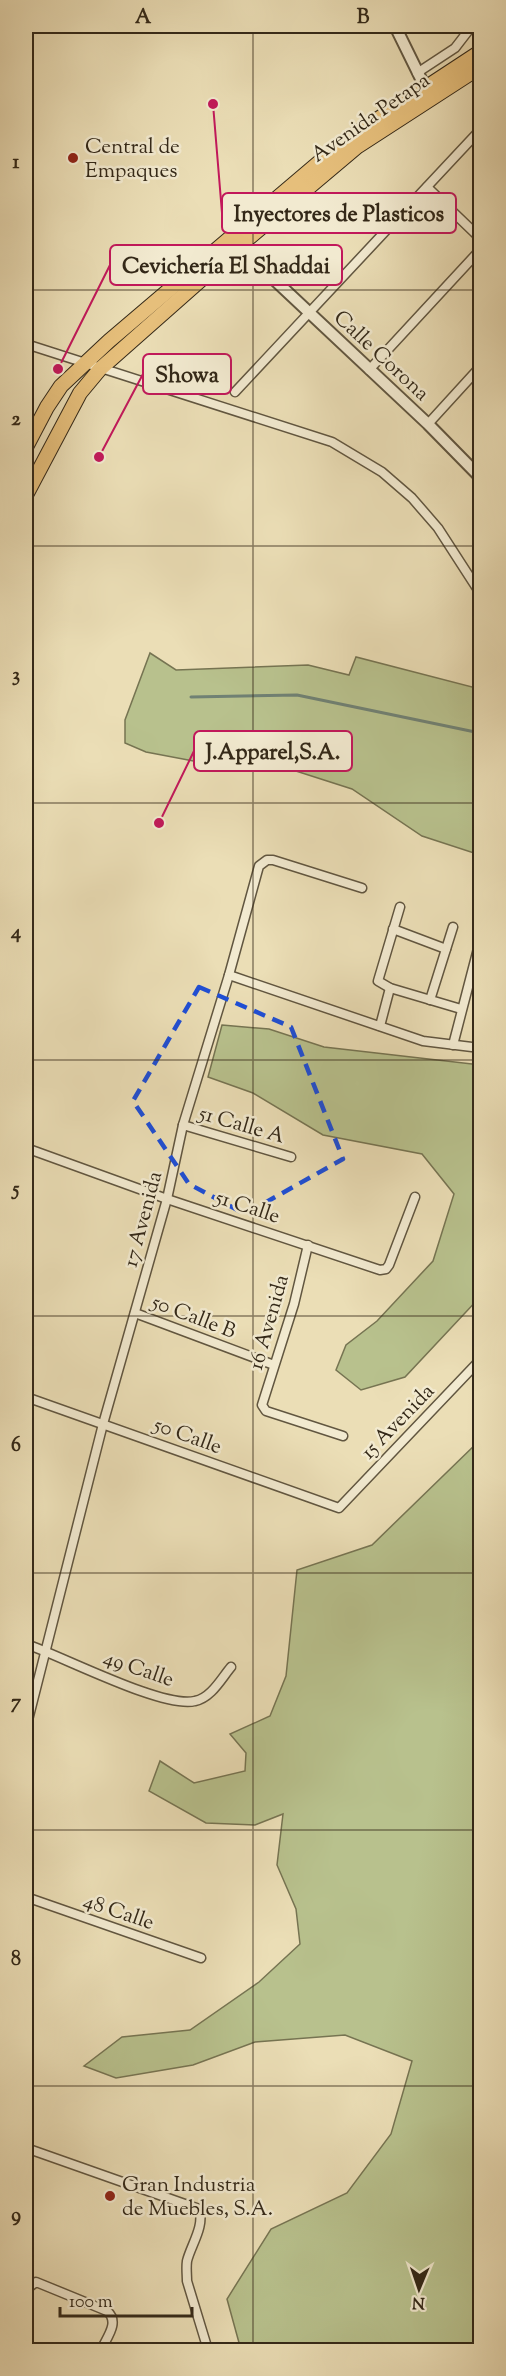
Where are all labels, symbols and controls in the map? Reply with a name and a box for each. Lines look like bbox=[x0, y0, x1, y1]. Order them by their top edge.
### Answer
text: A bbox=[135, 4, 152, 33]
text: B bbox=[357, 4, 370, 33]
street label: Avenida Petapa bbox=[306, 66, 437, 171]
place label: Central de Empaques bbox=[85, 133, 180, 187]
text: 1 bbox=[13, 149, 20, 178]
marker: Central de Empaques bbox=[66, 151, 80, 165]
callout: Inyectores de Plasticos bbox=[222, 193, 456, 233]
text: Inyectores de Plasticos bbox=[234, 200, 445, 232]
callout: Cevichería El Shaddai bbox=[110, 245, 342, 285]
text: Cevichería El Shaddai bbox=[122, 252, 331, 284]
street label: Calle Corona bbox=[326, 304, 435, 409]
callout: Showa bbox=[143, 354, 231, 394]
text: Showa bbox=[155, 361, 220, 393]
text: 2 bbox=[11, 406, 21, 435]
text: 3 bbox=[12, 662, 20, 691]
callout: J.Apparel,S.A. bbox=[194, 731, 352, 771]
text: J.Apparel,S.A. bbox=[204, 738, 340, 770]
text: 4 bbox=[10, 919, 21, 948]
street label: 51 Calle A bbox=[194, 1099, 288, 1152]
street label: 17 Avenida bbox=[117, 1168, 171, 1271]
text: 5 bbox=[11, 1176, 20, 1205]
street label: 51 Calle bbox=[210, 1183, 284, 1232]
street label: 16 Avenida bbox=[242, 1271, 298, 1374]
street label: 50 Calle B bbox=[146, 1288, 240, 1348]
street label: 15 Avenida bbox=[355, 1378, 442, 1467]
street label: 50 Calle bbox=[148, 1410, 226, 1463]
text: 6 bbox=[11, 1432, 21, 1461]
street label: 49 Calle bbox=[99, 1644, 178, 1696]
text: 7 bbox=[11, 1689, 22, 1718]
street label: 48 Calle bbox=[79, 1887, 158, 1939]
text: 8 bbox=[11, 1946, 21, 1975]
place label: Gran Industria de Muebles, S.A. bbox=[122, 2171, 273, 2225]
marker: Gran Industria de Muebles, S.A. bbox=[103, 2189, 117, 2203]
text: 9 bbox=[11, 2202, 21, 2231]
north arrow bbox=[389, 2259, 449, 2319]
scale bar bbox=[60, 2280, 192, 2318]
text: 100 m bbox=[69, 2290, 113, 2316]
text: N bbox=[412, 2290, 425, 2313]

